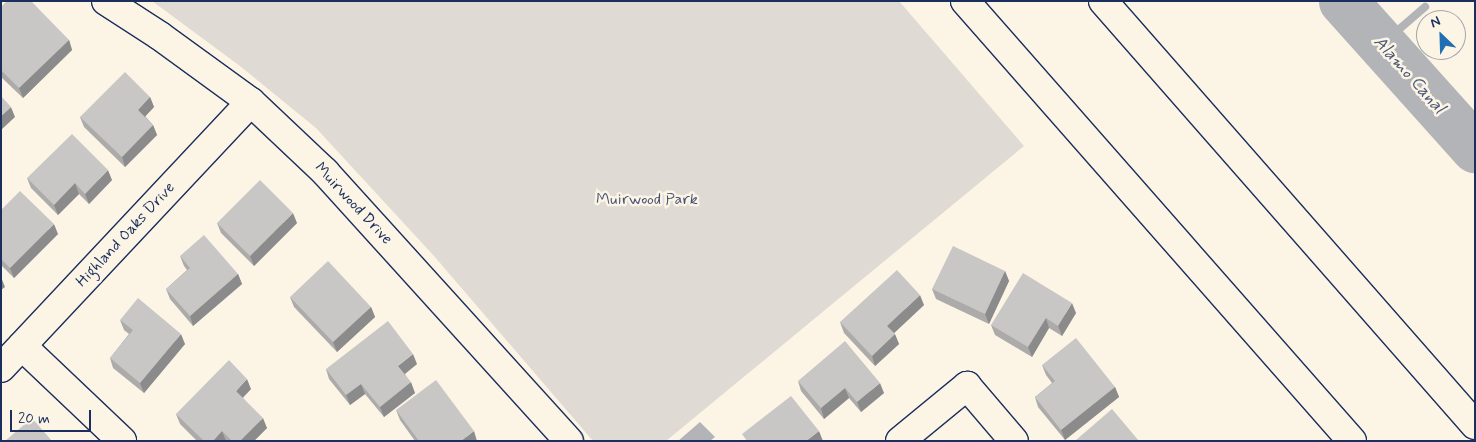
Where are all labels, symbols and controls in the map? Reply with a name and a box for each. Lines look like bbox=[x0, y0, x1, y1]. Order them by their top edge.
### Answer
north arrow bbox=[1416, 10, 1466, 60]
text: N bbox=[1427, 12, 1443, 32]
water label: Alamo Canal bbox=[1368, 31, 1450, 119]
street label: Muirwood Drive bbox=[310, 159, 396, 249]
street label: Highland Oaks Drive bbox=[73, 179, 179, 291]
park label: Muirwood Park bbox=[596, 190, 698, 210]
scale bar bbox=[12, 400, 94, 432]
text: 20 m bbox=[18, 409, 50, 429]

